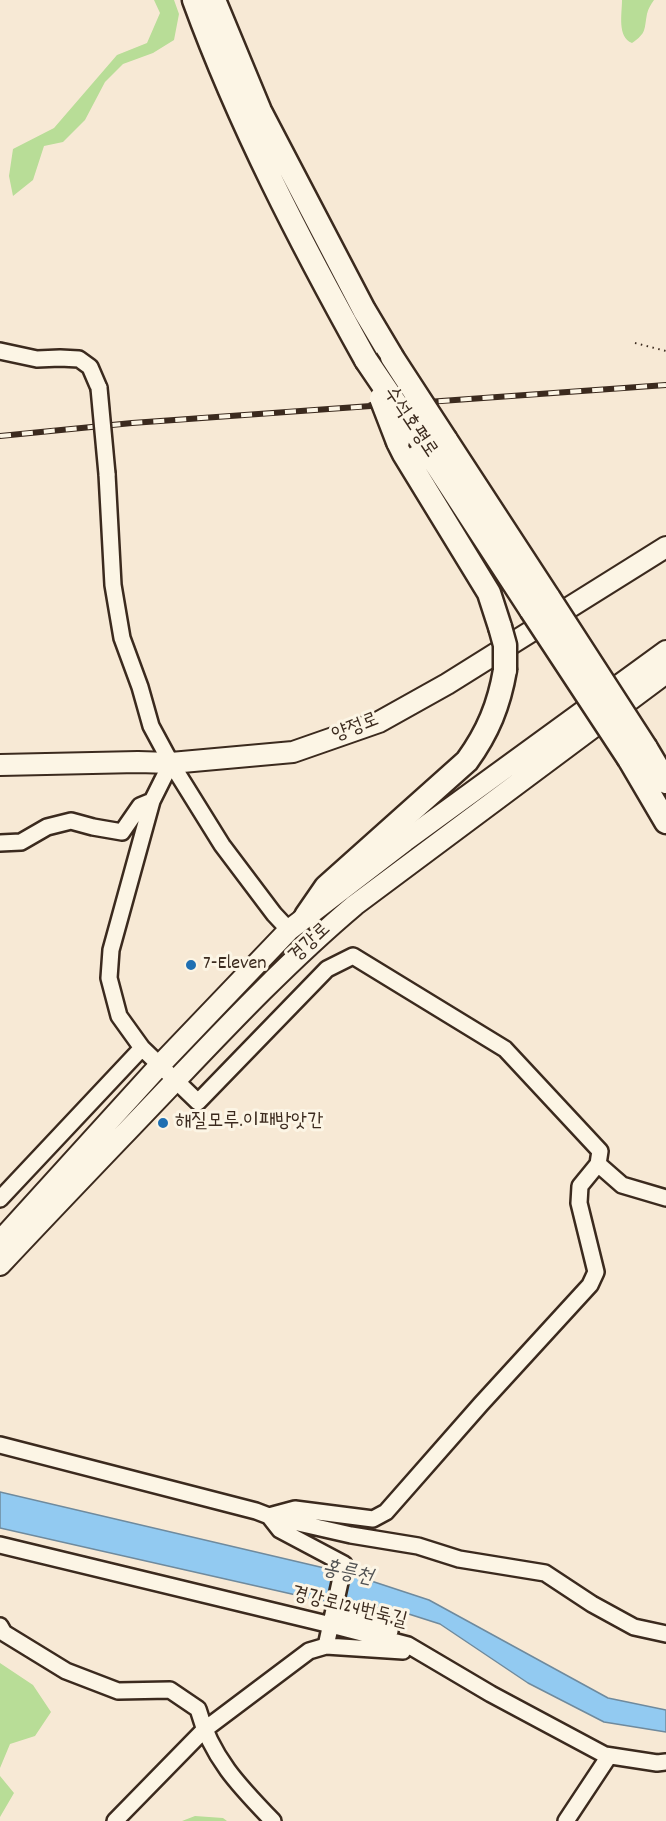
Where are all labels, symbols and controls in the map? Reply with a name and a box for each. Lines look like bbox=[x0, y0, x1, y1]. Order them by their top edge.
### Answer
street label: 수석호평로 bbox=[377, 383, 441, 463]
street label: 양정로 bbox=[329, 709, 383, 749]
street label: 경강로 bbox=[285, 919, 337, 969]
place label: 7-Eleven bbox=[203, 953, 267, 977]
marker: 7-Eleven bbox=[184, 958, 198, 972]
place label: 해질모루.이패방앗간 bbox=[175, 1111, 323, 1135]
marker: 해질모루.이패방앗간 bbox=[156, 1116, 170, 1130]
water label: 홍릉천 bbox=[320, 1557, 374, 1593]
street label: 경강로124번둑길 bbox=[289, 1583, 409, 1635]

